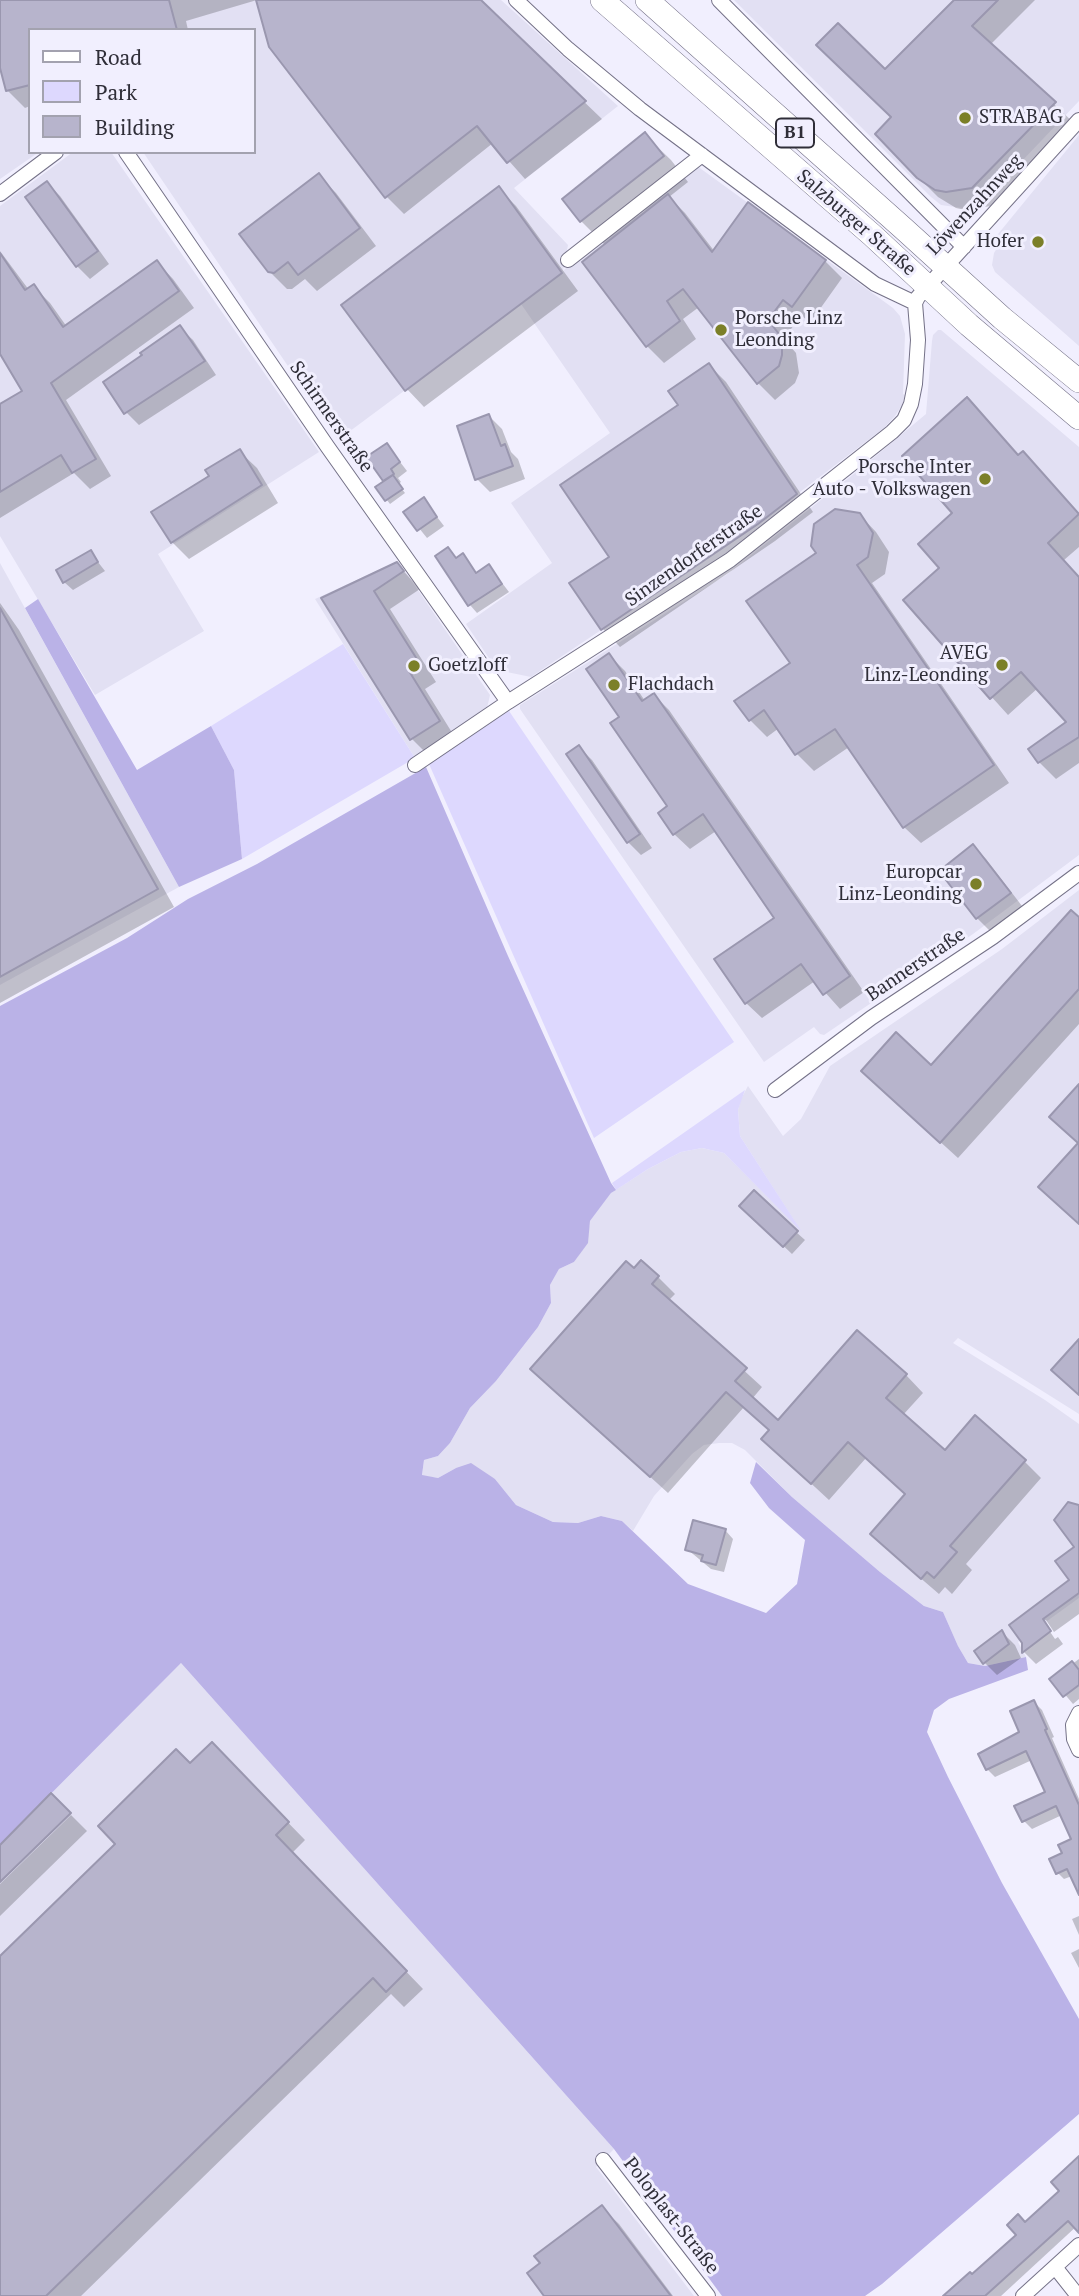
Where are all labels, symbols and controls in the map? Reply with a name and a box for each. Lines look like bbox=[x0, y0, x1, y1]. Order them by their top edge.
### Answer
legend bbox=[28, 28, 256, 154]
text: Road bbox=[95, 43, 142, 71]
text: Park bbox=[95, 78, 137, 106]
place label: STRABAG bbox=[979, 107, 1063, 129]
marker: STRABAG bbox=[957, 110, 973, 126]
text: Building bbox=[95, 113, 174, 141]
road number: B1 bbox=[776, 118, 814, 148]
street label: Löwenzahnweg bbox=[922, 150, 1028, 260]
street label: Salzburger Straße bbox=[792, 165, 920, 281]
place label: Hofer bbox=[977, 231, 1024, 253]
marker: Hofer bbox=[1030, 234, 1046, 250]
place label: Porsche Linz Leonding bbox=[735, 308, 843, 352]
marker: Porsche Linz Leonding bbox=[713, 322, 729, 338]
street label: Schirmerstraße bbox=[284, 357, 378, 477]
place label: Porsche Inter Auto - Volkswagen bbox=[812, 457, 971, 501]
marker: Porsche Inter Auto - Volkswagen bbox=[977, 471, 993, 487]
street label: Sinzendorferstraße bbox=[621, 500, 767, 612]
place label: AVEG Linz-Leonding bbox=[864, 643, 988, 687]
place label: Goetzloff bbox=[428, 655, 507, 677]
marker: AVEG Linz-Leonding bbox=[994, 657, 1010, 673]
marker: Goetzloff bbox=[406, 658, 422, 674]
place label: Flachdach bbox=[628, 674, 714, 696]
marker: Flachdach bbox=[606, 677, 622, 693]
place label: Europcar Linz-Leonding bbox=[838, 862, 962, 906]
marker: Europcar Linz-Leonding bbox=[968, 876, 984, 892]
street label: Bannerstraße bbox=[862, 924, 970, 1006]
street label: Poloplast-Straße bbox=[618, 2153, 724, 2279]

